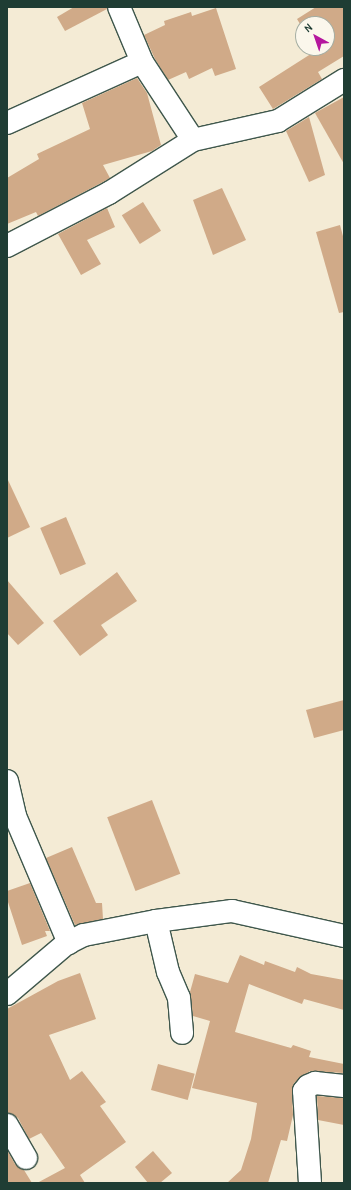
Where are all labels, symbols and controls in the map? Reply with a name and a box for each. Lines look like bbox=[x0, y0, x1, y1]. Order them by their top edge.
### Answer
north arrow bbox=[295, 16, 335, 56]
text: N bbox=[301, 20, 315, 35]

